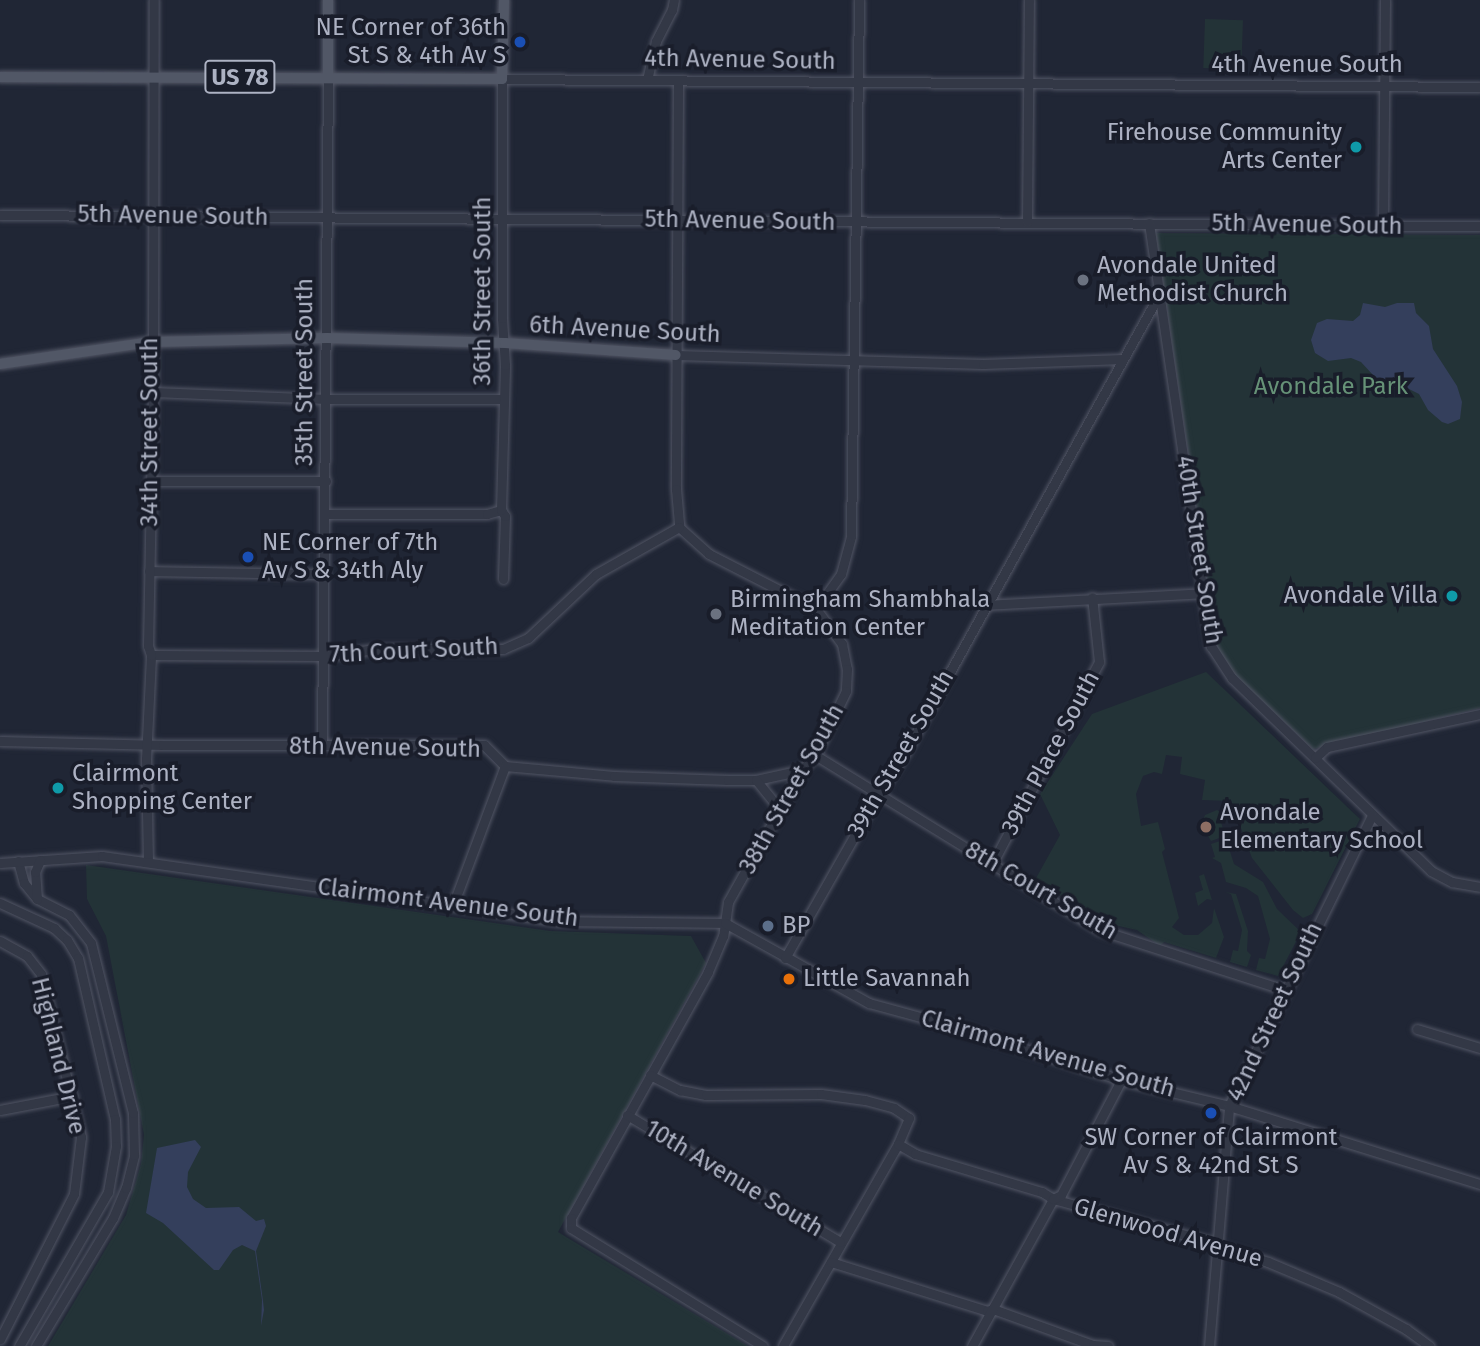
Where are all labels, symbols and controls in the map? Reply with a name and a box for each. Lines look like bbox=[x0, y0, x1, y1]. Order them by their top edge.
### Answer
place label: NE Corner of 36th St S & 4th Av S bbox=[315, 14, 506, 70]
marker: NE Corner of 36th St S & 4th Av S bbox=[512, 34, 528, 50]
street label: 4th Avenue South bbox=[644, 44, 836, 76]
street label: 4th Avenue South bbox=[1211, 51, 1403, 79]
road number: US 78 bbox=[203, 58, 277, 96]
place label: Firehouse Community Arts Center bbox=[1107, 119, 1342, 175]
marker: Firehouse Community Arts Center bbox=[1348, 139, 1364, 155]
street label: 36th Street South bbox=[469, 196, 497, 386]
street label: 5th Avenue South bbox=[77, 200, 269, 232]
street label: 5th Avenue South bbox=[644, 205, 836, 237]
street label: 5th Avenue South bbox=[1211, 209, 1403, 241]
place label: Avondale United Methodist Church bbox=[1097, 252, 1288, 308]
marker: Avondale United Methodist Church bbox=[1075, 272, 1091, 288]
street label: 35th Street South bbox=[291, 278, 319, 466]
street label: 6th Avenue South bbox=[529, 311, 721, 349]
street label: 34th Street South bbox=[136, 338, 164, 526]
park label: Avondale Park bbox=[1254, 373, 1408, 401]
street label: 40th Street South bbox=[1170, 454, 1228, 646]
place label: NE Corner of 7th Av S & 34th Aly bbox=[262, 529, 438, 585]
marker: NE Corner of 7th Av S & 34th Aly bbox=[240, 549, 256, 565]
place label: Avondale Villa bbox=[1284, 582, 1438, 610]
place label: Birmingham Shambhala Meditation Center bbox=[730, 586, 990, 642]
marker: Avondale Villa bbox=[1444, 588, 1460, 604]
marker: Birmingham Shambhala Meditation Center bbox=[708, 606, 724, 622]
street label: 7th Court South bbox=[329, 632, 499, 670]
street label: 39th Street South bbox=[841, 665, 961, 843]
street label: 39th Place South bbox=[996, 666, 1106, 840]
street label: 38th Street South bbox=[733, 699, 851, 879]
street label: 8th Avenue South bbox=[289, 732, 481, 764]
place label: Clairmont Shopping Center bbox=[72, 760, 252, 816]
marker: Clairmont Shopping Center bbox=[50, 780, 66, 796]
place label: Avondale Elementary School bbox=[1220, 799, 1423, 855]
marker: Avondale Elementary School bbox=[1198, 819, 1214, 835]
street label: 8th Court South bbox=[960, 836, 1122, 946]
street label: Clairmont Avenue South bbox=[316, 873, 580, 933]
place label: BP bbox=[782, 912, 811, 940]
marker: BP bbox=[760, 918, 776, 934]
street label: 42nd Street South bbox=[1221, 918, 1329, 1106]
place label: Little Savannah bbox=[803, 965, 971, 993]
marker: Little Savannah bbox=[781, 971, 797, 987]
street label: Highland Drive bbox=[25, 975, 91, 1137]
street label: Clairmont Avenue South bbox=[918, 1004, 1178, 1104]
marker: SW Corner of Clairmont Av S & 42nd St S bbox=[1203, 1105, 1219, 1121]
street label: 10th Avenue South bbox=[640, 1114, 828, 1244]
place label: SW Corner of Clairmont Av S & 42nd St S bbox=[1085, 1124, 1337, 1180]
street label: Glenwood Avenue bbox=[1070, 1192, 1266, 1274]

